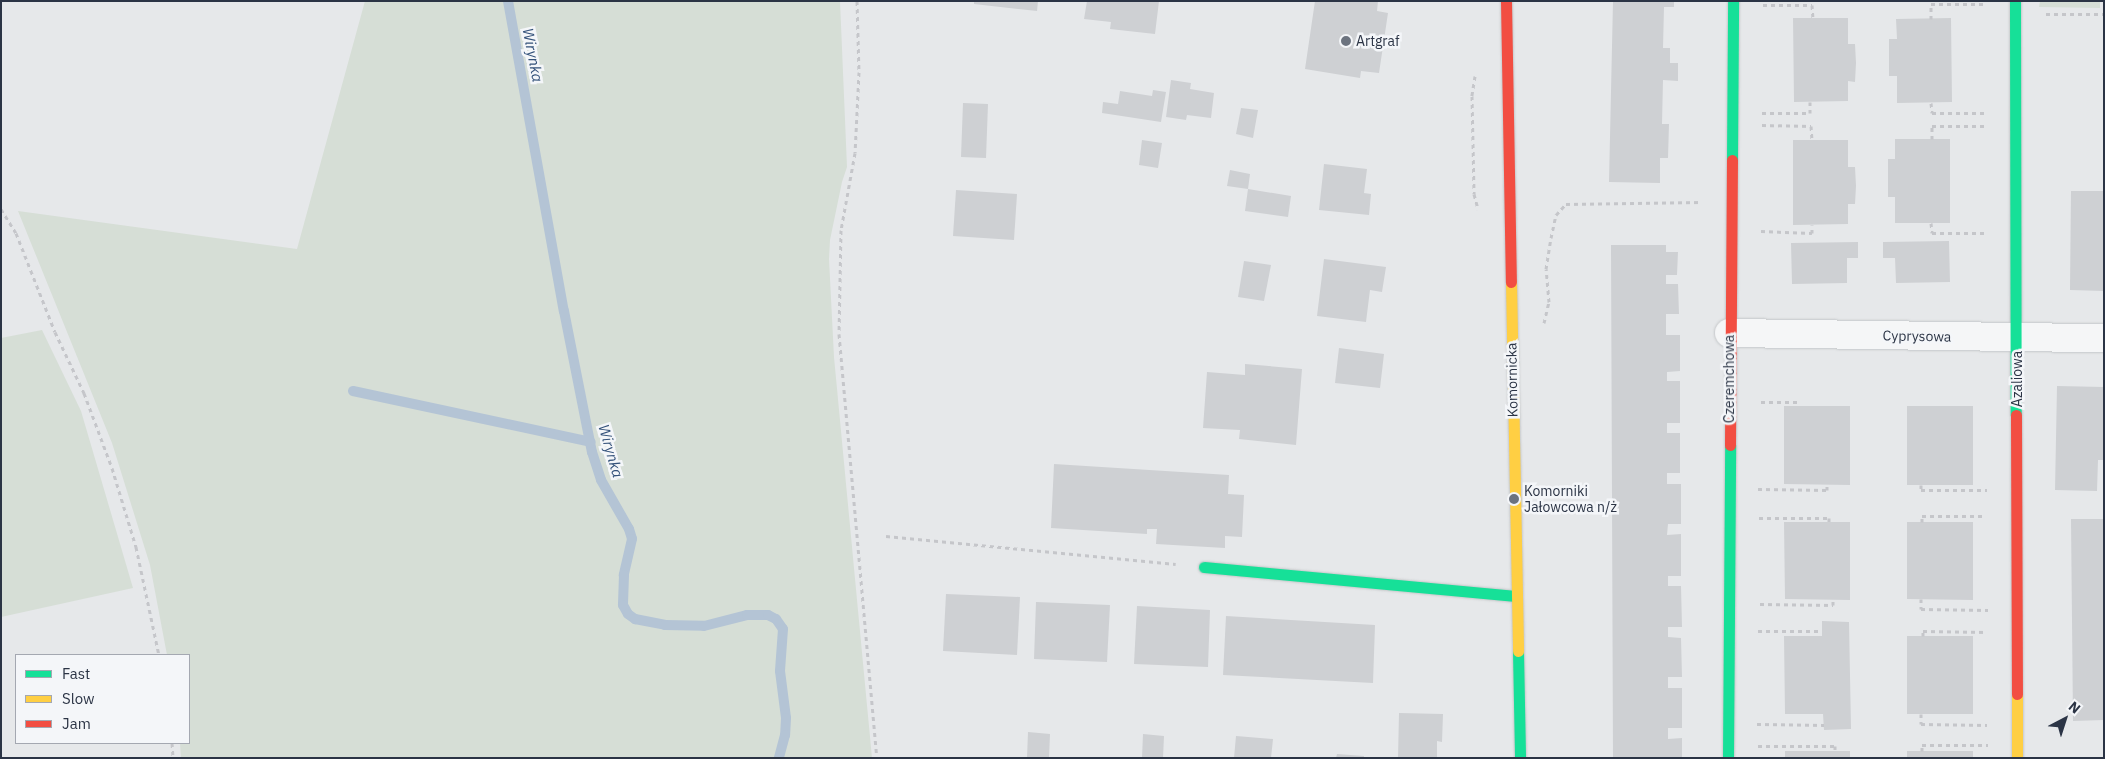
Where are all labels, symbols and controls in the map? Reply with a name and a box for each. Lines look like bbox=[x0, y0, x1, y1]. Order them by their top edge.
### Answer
water label: Wirynka bbox=[519, 27, 547, 83]
place label: Artgraf bbox=[1356, 33, 1399, 49]
marker: Artgraf bbox=[1340, 35, 1352, 47]
street label: Cyprysowa bbox=[1883, 327, 1951, 345]
street label: Czeremchowa bbox=[1721, 335, 1737, 423]
street label: Komornicka bbox=[1503, 342, 1521, 418]
street label: Azaliowa bbox=[2009, 351, 2025, 407]
water label: Wirynka bbox=[595, 422, 627, 480]
place label: Komorniki Jałowcowa n/ż bbox=[1524, 483, 1617, 516]
marker: Komorniki Jałowcowa n/ż bbox=[1508, 493, 1520, 505]
legend bbox=[15, 654, 190, 744]
text: Fast bbox=[62, 664, 90, 683]
text: Slow bbox=[62, 689, 95, 708]
north arrow bbox=[2040, 694, 2090, 744]
text: N bbox=[2065, 697, 2084, 718]
text: Jam bbox=[62, 714, 91, 733]

